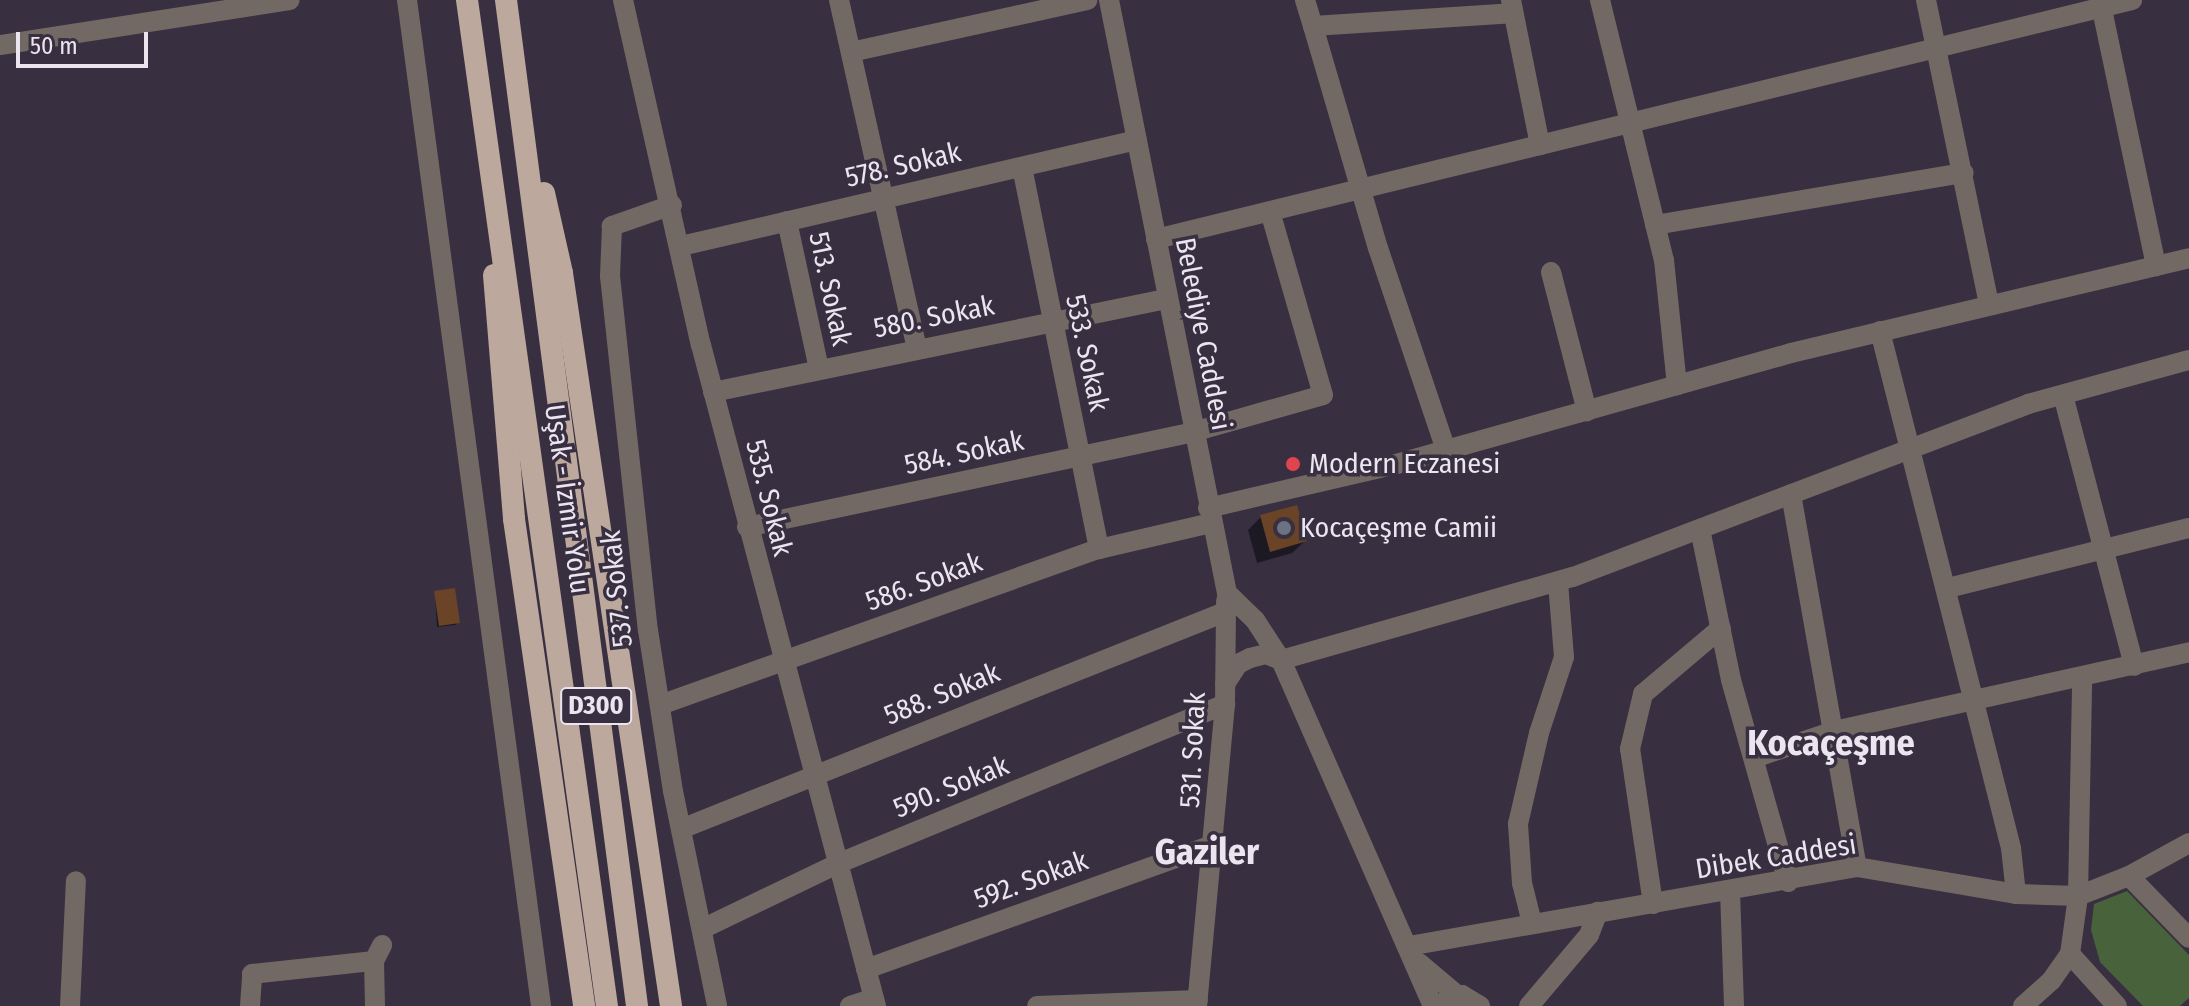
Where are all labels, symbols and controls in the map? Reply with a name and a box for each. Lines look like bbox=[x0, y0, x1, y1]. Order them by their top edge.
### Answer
scale bar bbox=[20, 16, 152, 66]
text: 50 m bbox=[30, 32, 78, 60]
street label: 578. Sokak bbox=[842, 135, 964, 195]
street label: 513. Sokak bbox=[802, 229, 858, 349]
street label: Belediye Caddesi bbox=[1168, 235, 1238, 433]
street label: 580. Sokak bbox=[871, 289, 997, 345]
street label: 533. Sokak bbox=[1058, 292, 1116, 414]
street label: Uşak - İzmir Yolu bbox=[537, 402, 597, 596]
street label: 584. Sokak bbox=[901, 424, 1027, 482]
street label: 535. Sokak bbox=[738, 436, 800, 560]
place label: Modern Eczanesi bbox=[1309, 447, 1500, 481]
marker: Modern Eczanesi bbox=[1284, 455, 1302, 473]
place label: Kocaçeşme Camii bbox=[1300, 511, 1497, 545]
marker: Kocaçeşme Camii bbox=[1275, 519, 1293, 537]
street label: 537. Sokak bbox=[594, 529, 640, 649]
street label: 586. Sokak bbox=[861, 545, 987, 619]
street label: 588. Sokak bbox=[879, 656, 1005, 732]
road number: D300 bbox=[560, 684, 632, 728]
street label: 531. Sokak bbox=[1173, 691, 1213, 809]
district label: Kocaçeşme bbox=[1747, 722, 1915, 766]
street label: 590. Sokak bbox=[889, 749, 1013, 825]
street label: Dibek Caddesi bbox=[1693, 828, 1859, 886]
district label: Gaziler bbox=[1155, 831, 1259, 875]
street label: 592. Sokak bbox=[970, 844, 1092, 916]

